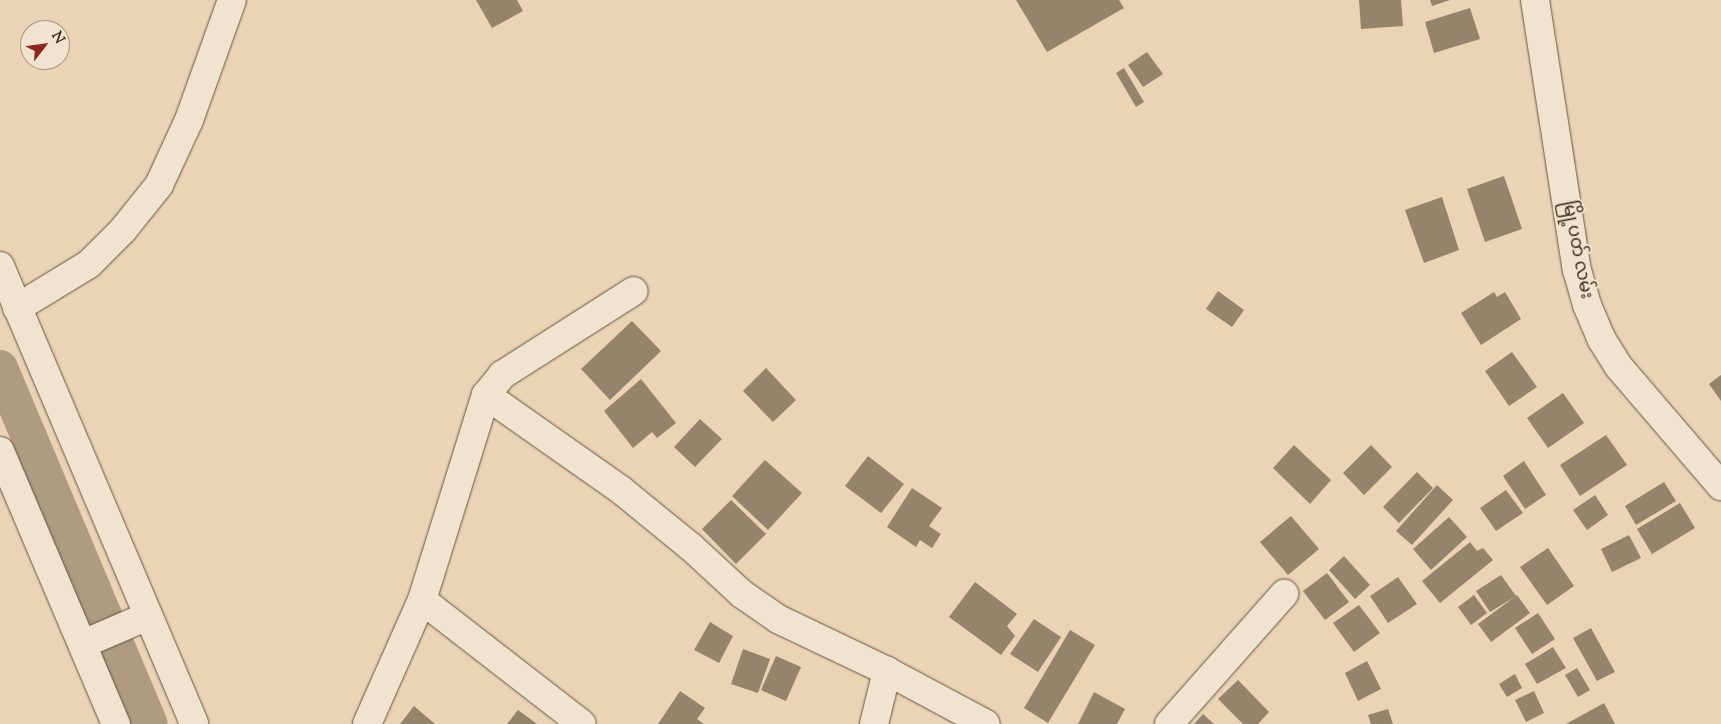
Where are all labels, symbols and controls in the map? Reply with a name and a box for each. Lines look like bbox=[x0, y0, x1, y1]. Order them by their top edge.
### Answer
north arrow bbox=[20, 20, 70, 70]
text: N bbox=[46, 28, 69, 48]
street label: မြို့ပတ် လမ်း bbox=[1556, 199, 1596, 301]

